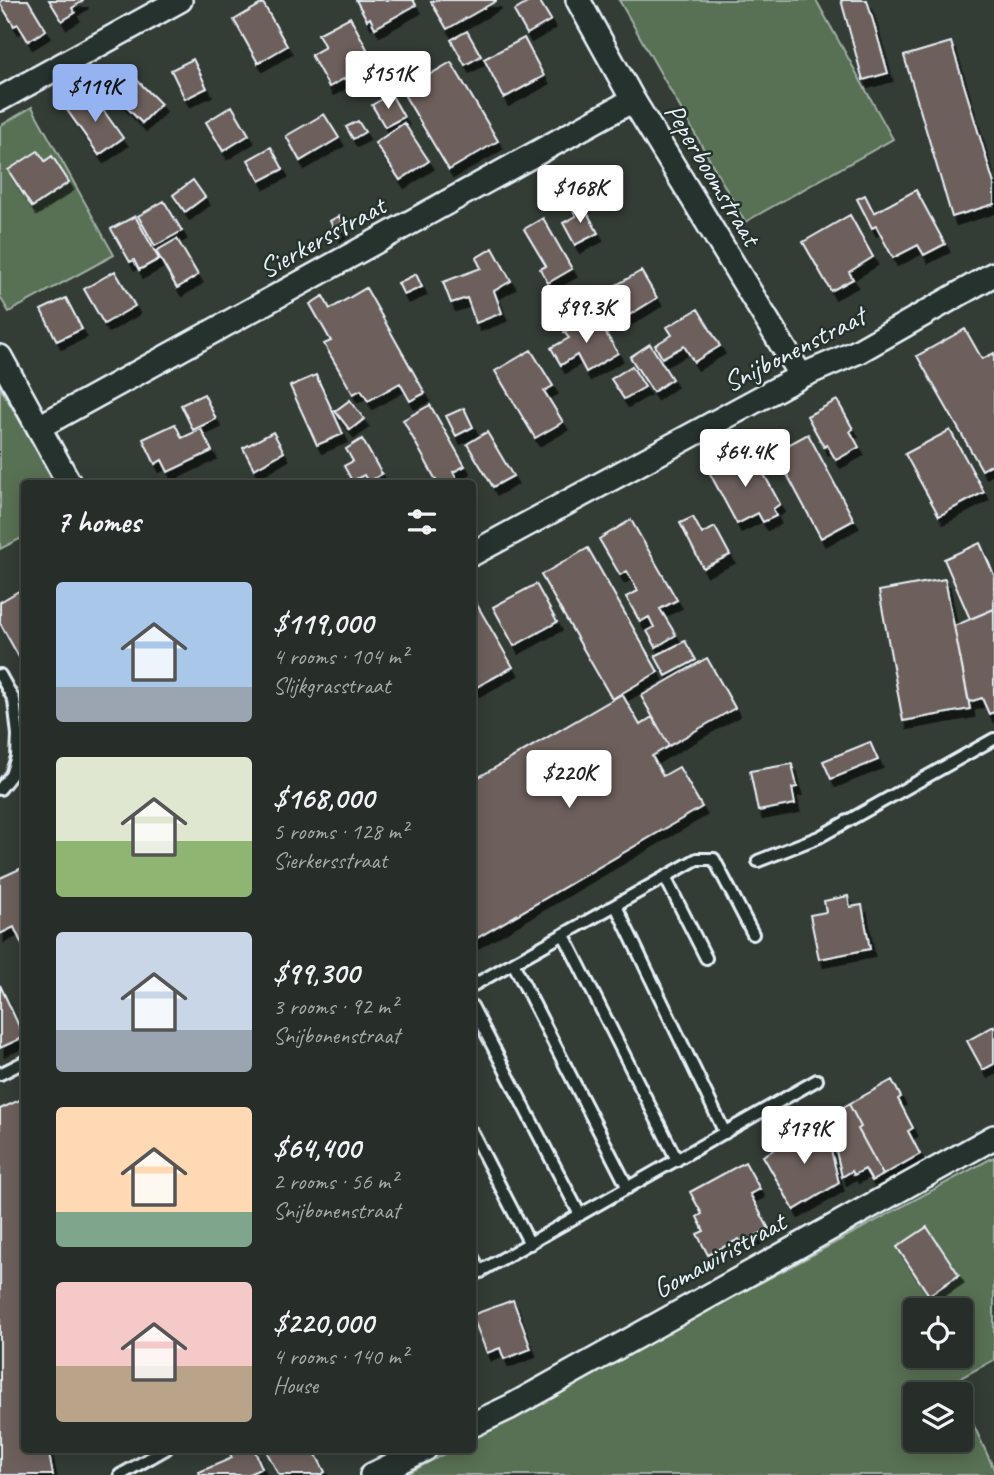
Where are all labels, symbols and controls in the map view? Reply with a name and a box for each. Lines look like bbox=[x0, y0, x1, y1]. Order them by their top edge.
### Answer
pin: $151K bbox=[339, 52, 437, 111]
text: $151K bbox=[362, 59, 414, 88]
pin: $119K bbox=[46, 64, 144, 124]
text: $119K bbox=[69, 72, 121, 101]
street label: Peperboomstraat bbox=[657, 97, 771, 254]
pin: $168K bbox=[531, 166, 629, 225]
text: $168K bbox=[553, 173, 607, 202]
street label: Sierkersstraat bbox=[253, 187, 394, 286]
pin: $99.3K bbox=[529, 286, 643, 345]
text: $99.3K bbox=[557, 293, 615, 322]
street label: Snijbonenstraat bbox=[717, 297, 874, 400]
pin: $64.4K bbox=[688, 430, 802, 489]
text: $64.4K bbox=[716, 437, 774, 466]
text: 7 homes bbox=[56, 503, 141, 541]
icon: filters bbox=[403, 503, 441, 541]
text: $119,000 bbox=[273, 604, 373, 642]
icon: home bbox=[112, 610, 196, 694]
text: 4 rooms · 104 m² bbox=[273, 642, 408, 671]
text: Slijkgrasstraat bbox=[273, 671, 390, 700]
pin: $220K bbox=[520, 750, 618, 810]
text: $220K bbox=[542, 758, 596, 787]
text: $168,000 bbox=[273, 779, 374, 817]
icon: home bbox=[112, 785, 196, 869]
text: 5 rooms · 128 m² bbox=[273, 817, 408, 846]
text: Sierkersstraat bbox=[273, 846, 387, 875]
text: $99,300 bbox=[273, 954, 359, 992]
icon: home bbox=[112, 960, 196, 1044]
text: 3 rooms · 92 m² bbox=[273, 992, 397, 1021]
text: Snijbonenstraat bbox=[273, 1021, 400, 1050]
pin: $179K bbox=[755, 1106, 853, 1166]
text: $179K bbox=[778, 1114, 830, 1143]
text: $64,400 bbox=[273, 1129, 361, 1167]
icon: home bbox=[112, 1135, 196, 1219]
text: 2 rooms · 56 m² bbox=[273, 1167, 397, 1196]
text: Snijbonenstraat bbox=[273, 1196, 400, 1225]
street label: Gomawiristraat bbox=[647, 1203, 794, 1306]
map controls bbox=[903, 1298, 973, 1452]
button: locate bbox=[903, 1298, 973, 1368]
text: $220,000 bbox=[273, 1304, 373, 1342]
icon: home bbox=[112, 1310, 196, 1394]
text: 4 rooms · 140 m² bbox=[273, 1342, 408, 1371]
text: House bbox=[273, 1371, 318, 1400]
button: layers bbox=[903, 1382, 973, 1452]

